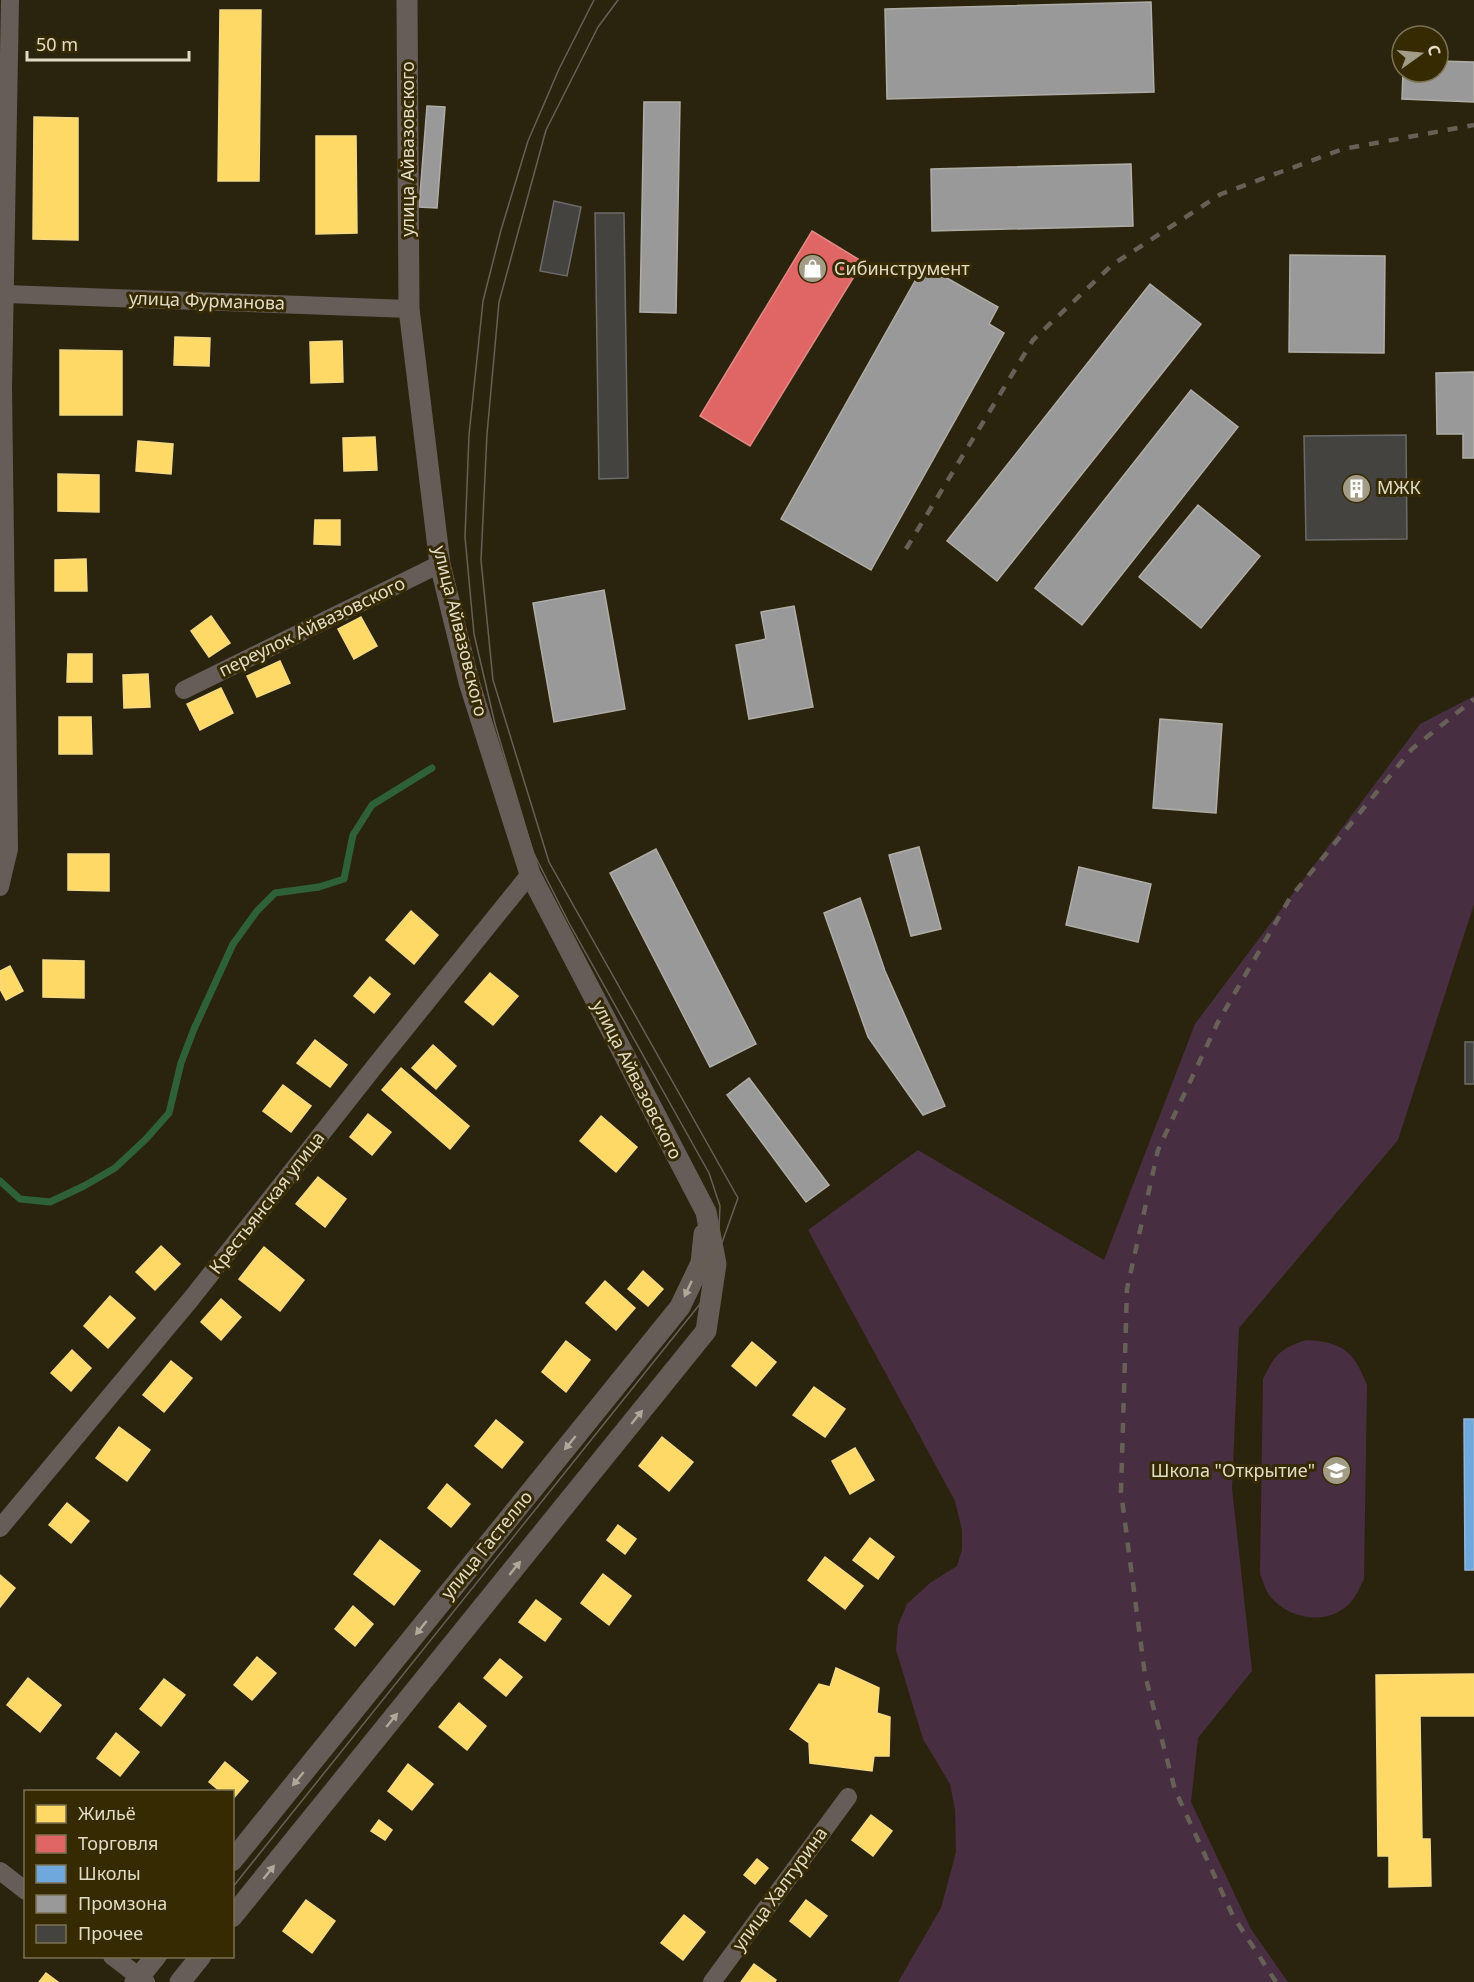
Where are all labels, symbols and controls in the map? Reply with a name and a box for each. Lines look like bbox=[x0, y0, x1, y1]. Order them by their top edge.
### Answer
scale bar bbox=[27, 24, 189, 62]
north arrow bbox=[1390, 24, 1450, 84]
text: 50 m bbox=[36, 32, 78, 56]
text: С bbox=[1423, 42, 1446, 58]
street label: улица Айвазовского bbox=[395, 61, 419, 237]
shop icon: Сибинструмент bbox=[797, 253, 829, 285]
place label: Сибинструмент bbox=[834, 256, 970, 280]
street label: улица Фурманова bbox=[129, 285, 286, 315]
building icon: МЖК bbox=[1340, 472, 1372, 504]
place label: МЖК bbox=[1377, 475, 1422, 499]
street label: улица Айвазовского bbox=[428, 543, 494, 719]
street label: переулок Айвазовского bbox=[214, 570, 409, 682]
street label: улица Айвазовского bbox=[587, 996, 688, 1163]
street label: Крестьянская улица bbox=[203, 1126, 329, 1278]
one-way arrow bbox=[684, 1280, 693, 1297]
one-way arrow bbox=[631, 1409, 644, 1425]
one-way arrow bbox=[563, 1435, 576, 1451]
school or university icon: Школа "Открытие" bbox=[1320, 1455, 1352, 1487]
place label: Школа "Открытие" bbox=[1151, 1458, 1315, 1482]
street label: улица Гастелло bbox=[435, 1485, 537, 1604]
one-way arrow bbox=[508, 1560, 521, 1576]
one-way arrow bbox=[415, 1620, 428, 1635]
one-way arrow bbox=[385, 1713, 398, 1728]
one-way arrow bbox=[293, 1772, 305, 1787]
legend bbox=[24, 1790, 234, 1958]
text: Жильё bbox=[78, 1801, 136, 1825]
street label: улица Халтурина bbox=[726, 1822, 832, 1955]
text: Торговля bbox=[78, 1831, 158, 1855]
text: Школы bbox=[78, 1861, 141, 1885]
one-way arrow bbox=[263, 1864, 275, 1879]
text: Промзона bbox=[78, 1891, 167, 1915]
text: Прочее bbox=[78, 1921, 143, 1945]

